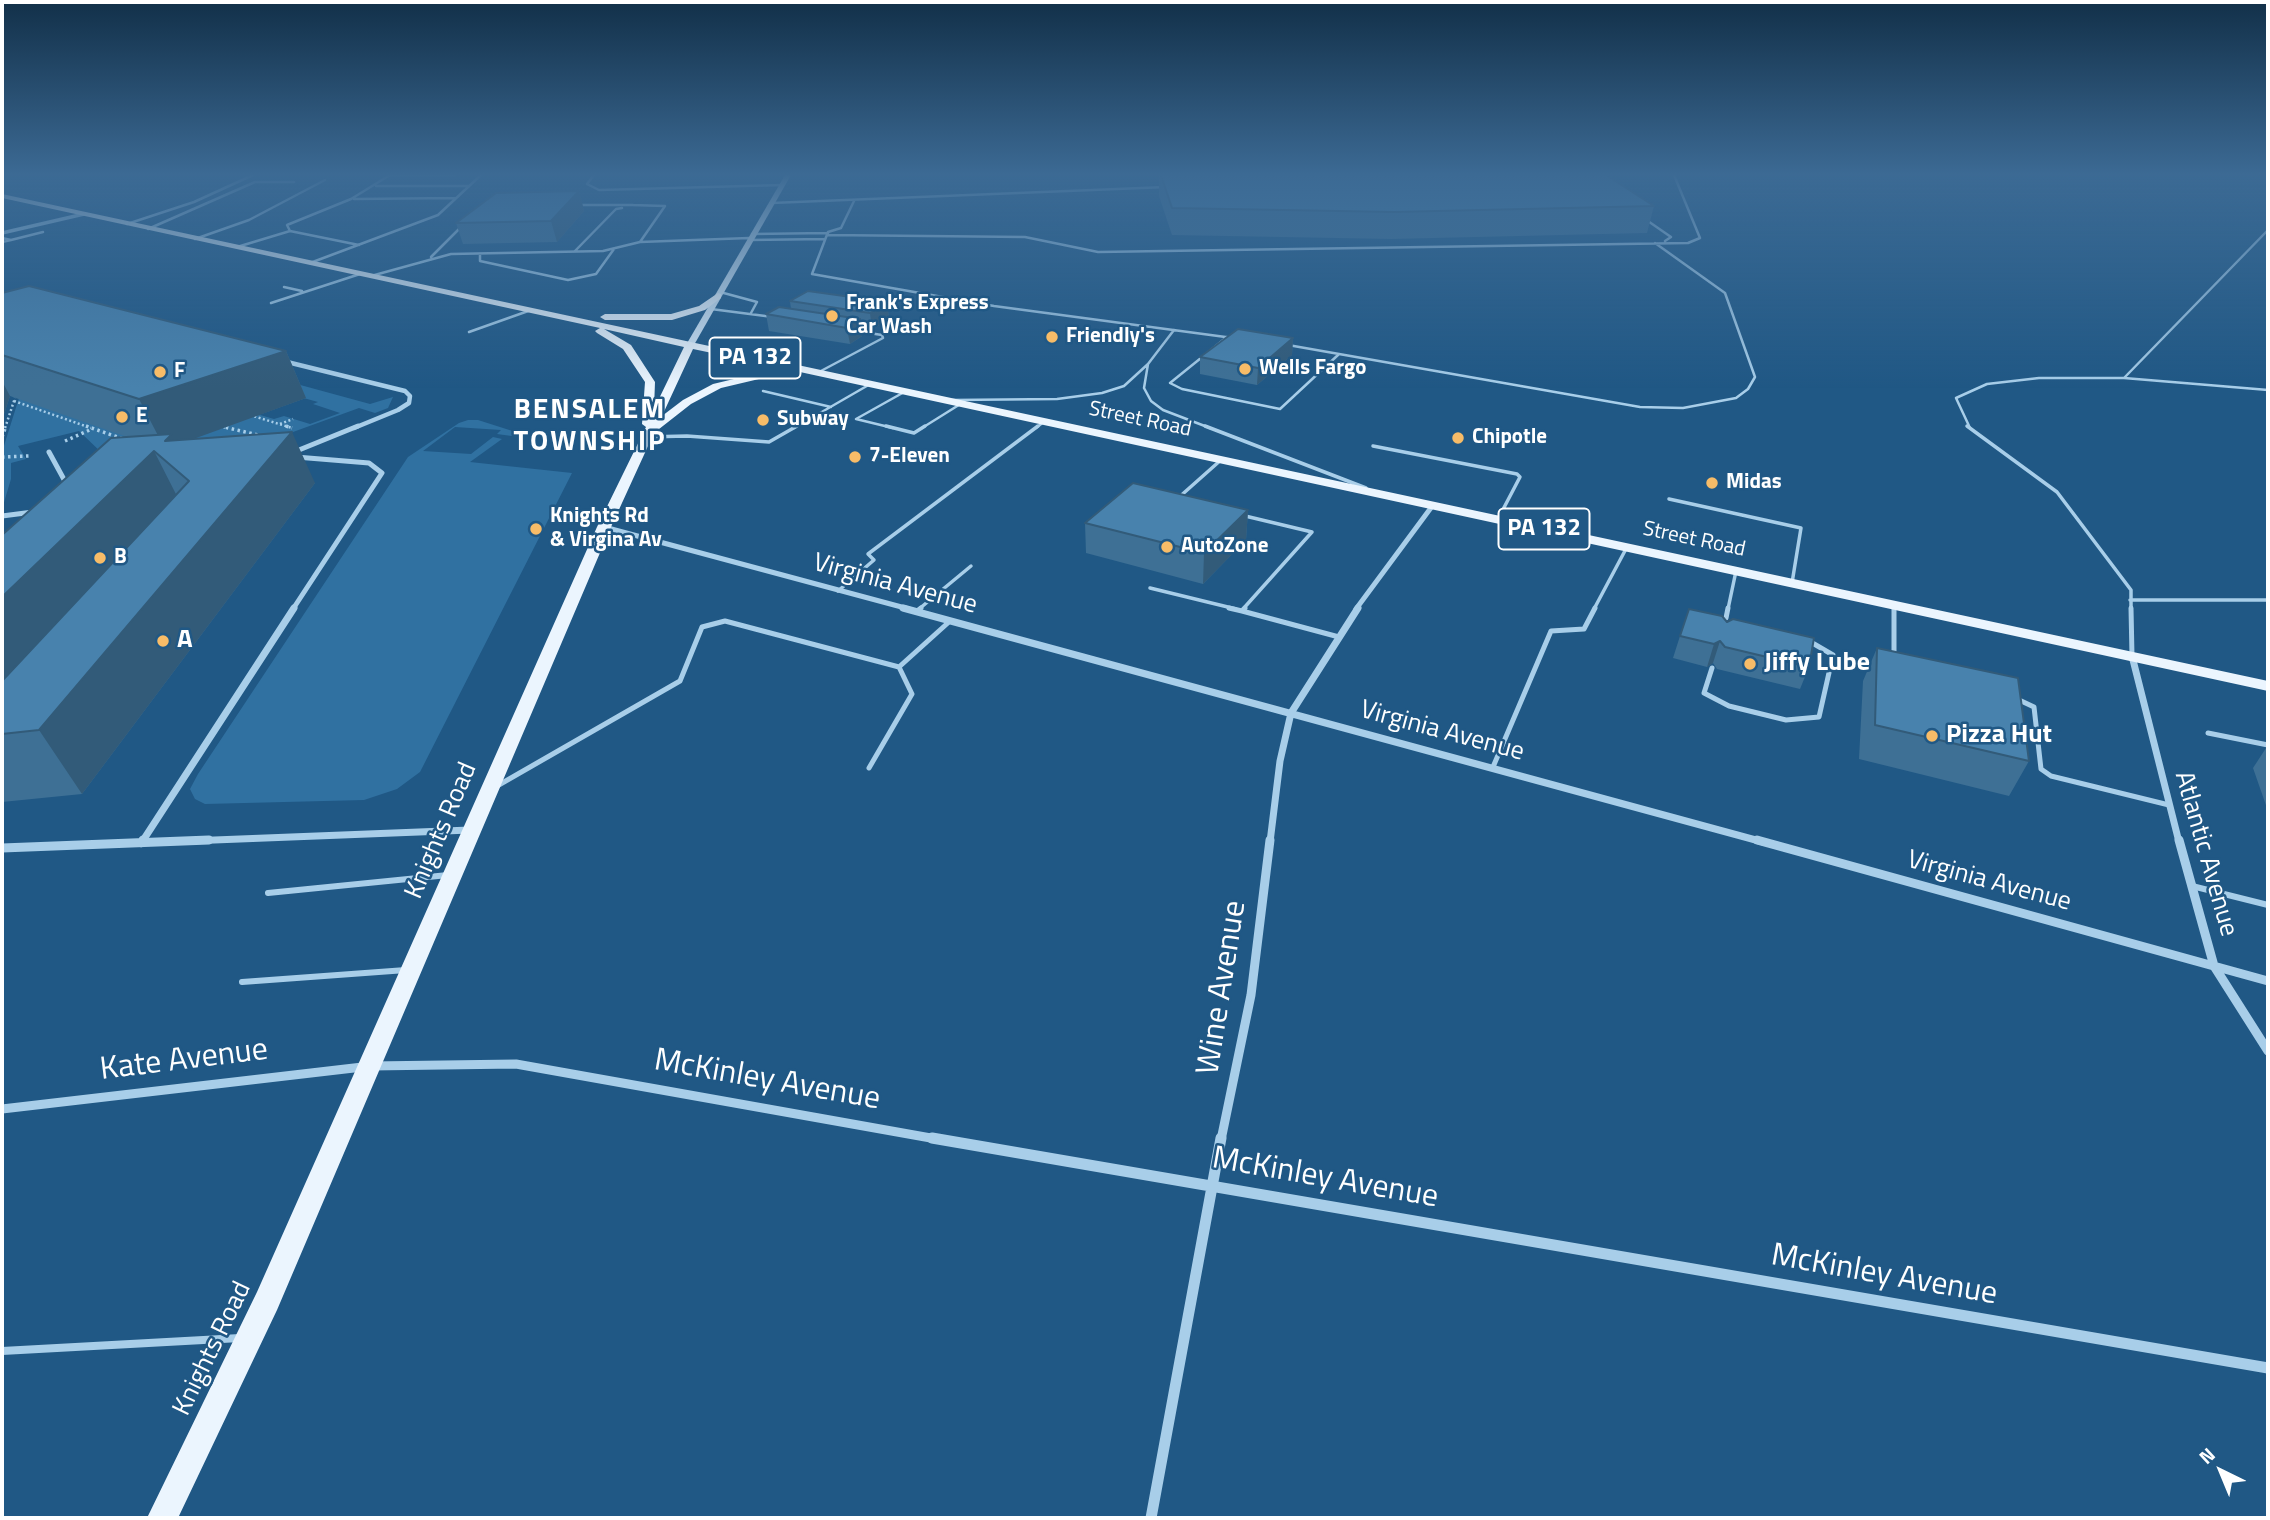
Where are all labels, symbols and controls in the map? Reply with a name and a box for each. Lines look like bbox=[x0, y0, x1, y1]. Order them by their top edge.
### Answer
place label: Frank's Express Car Wash bbox=[846, 291, 989, 341]
marker: Frank's Express Car Wash bbox=[824, 308, 840, 324]
place label: Friendly's bbox=[1066, 324, 1155, 350]
marker: Friendly's bbox=[1044, 329, 1060, 345]
road number: PA 132 bbox=[710, 338, 800, 379]
place label: Wells Fargo bbox=[1259, 356, 1366, 382]
place label: F bbox=[174, 359, 185, 385]
marker: Wells Fargo bbox=[1237, 361, 1253, 377]
marker: F bbox=[152, 364, 168, 380]
district label: BENSALEM TOWNSHIP bbox=[515, 394, 665, 460]
street label: Street Road bbox=[1086, 397, 1194, 443]
place label: E bbox=[136, 404, 148, 430]
place label: Subway bbox=[777, 407, 849, 433]
marker: E bbox=[114, 409, 130, 425]
marker: Subway bbox=[755, 412, 771, 428]
place label: Chipotle bbox=[1472, 425, 1547, 451]
marker: Chipotle bbox=[1450, 430, 1466, 446]
place label: 7-Eleven bbox=[869, 444, 950, 470]
marker: 7-Eleven bbox=[847, 449, 863, 465]
place label: Midas bbox=[1726, 470, 1782, 496]
marker: Midas bbox=[1704, 475, 1720, 491]
place label: Knights Rd & Virgina Av bbox=[550, 504, 662, 554]
road number: PA 132 bbox=[1498, 508, 1590, 550]
street label: Street Road bbox=[1640, 517, 1748, 563]
marker: Knights Rd & Virgina Av bbox=[528, 521, 544, 537]
place label: AutoZone bbox=[1181, 534, 1268, 560]
marker: AutoZone bbox=[1159, 539, 1175, 555]
place label: B bbox=[114, 545, 127, 571]
street label: Virginia Avenue bbox=[810, 548, 980, 622]
marker: B bbox=[92, 550, 108, 566]
place label: A bbox=[177, 625, 193, 657]
marker: A bbox=[155, 633, 171, 649]
place label: Jiffy Lube bbox=[1764, 648, 1870, 680]
marker: Jiffy Lube bbox=[1742, 656, 1758, 672]
street label: Virginia Avenue bbox=[1357, 695, 1527, 769]
place label: Pizza Hut bbox=[1946, 720, 2052, 752]
marker: Pizza Hut bbox=[1924, 728, 1940, 744]
street label: Knights Road bbox=[399, 758, 485, 904]
street label: Atlantic Avenue bbox=[2167, 768, 2243, 940]
street label: Virginia Avenue bbox=[1904, 845, 2074, 919]
street label: Wine Avenue bbox=[1190, 898, 1256, 1078]
street label: Kate Avenue bbox=[98, 1032, 270, 1090]
street label: McKinley Avenue bbox=[651, 1042, 883, 1120]
street label: McKinley Avenue bbox=[1209, 1140, 1441, 1218]
street label: McKinley Avenue bbox=[1768, 1237, 2000, 1315]
street label: Knights Road bbox=[167, 1277, 259, 1421]
north arrow bbox=[2186, 1436, 2256, 1506]
text: N bbox=[2192, 1440, 2221, 1470]

